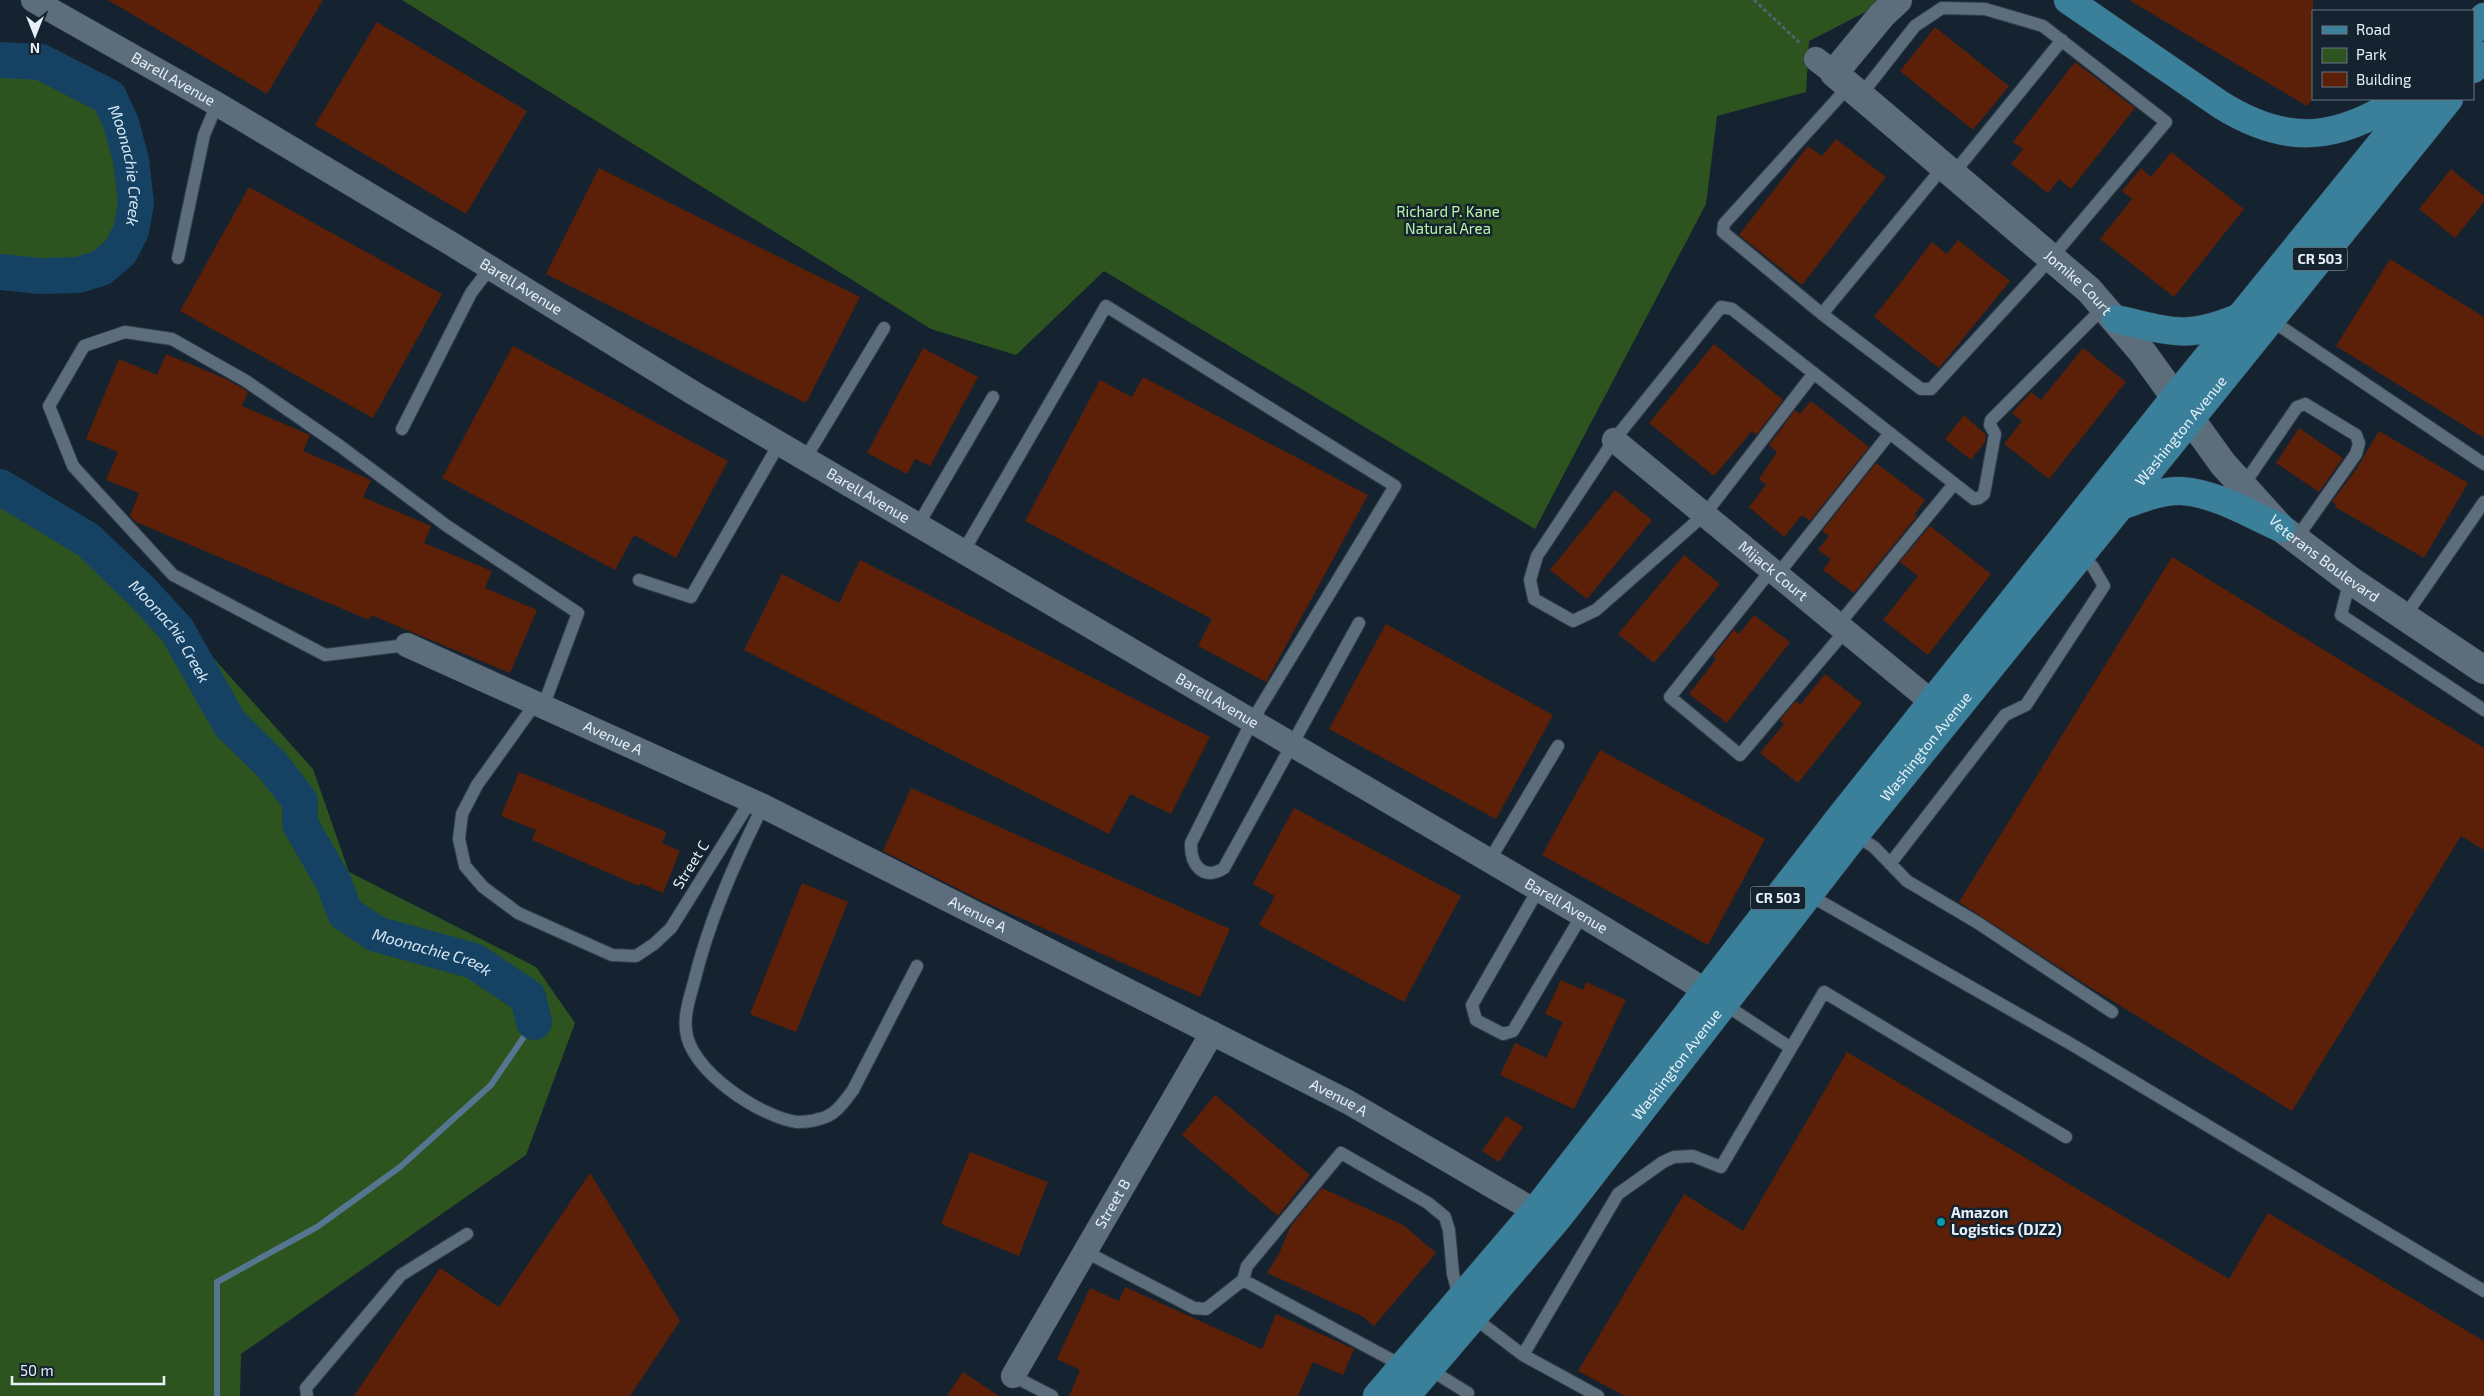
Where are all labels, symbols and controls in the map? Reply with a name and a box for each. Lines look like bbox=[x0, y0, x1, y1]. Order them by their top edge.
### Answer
north arrow bbox=[10, 10, 60, 60]
legend bbox=[2312, 10, 2474, 100]
text: Road bbox=[2356, 20, 2391, 38]
text: N bbox=[30, 40, 40, 57]
text: Park bbox=[2356, 45, 2387, 63]
street label: Barell Avenue bbox=[129, 48, 219, 109]
text: Building bbox=[2356, 70, 2412, 88]
water label: Moonachie Creek bbox=[105, 101, 146, 228]
park label: Richard P. Kane Natural Area bbox=[1396, 202, 1500, 237]
street label: Jomike Court bbox=[2041, 246, 2117, 318]
road number: CR 503 bbox=[2292, 248, 2348, 270]
street label: Barell Avenue bbox=[477, 254, 566, 318]
street label: Washington Avenue bbox=[2131, 372, 2230, 489]
street label: Barell Avenue bbox=[824, 463, 913, 526]
street label: Veterans Boulevard bbox=[2266, 511, 2383, 605]
street label: Mijack Court bbox=[1735, 536, 1812, 604]
water label: Moonachie Creek bbox=[126, 575, 215, 686]
street label: Barell Avenue bbox=[1173, 668, 1262, 731]
street label: Washington Avenue bbox=[1876, 688, 1975, 805]
street label: Avenue A bbox=[581, 716, 646, 759]
street label: Street C bbox=[668, 837, 712, 892]
street label: Barell Avenue bbox=[1522, 874, 1612, 937]
road number: CR 503 bbox=[1750, 886, 1806, 910]
street label: Avenue A bbox=[946, 891, 1010, 936]
water label: Moonachie Creek bbox=[370, 923, 496, 979]
street label: Washington Avenue bbox=[1627, 1005, 1725, 1123]
street label: Avenue A bbox=[1307, 1074, 1372, 1120]
street label: Street B bbox=[1091, 1175, 1133, 1231]
place label: Amazon Logistics (DJZ2) bbox=[1951, 1203, 2062, 1238]
marker: Amazon Logistics (DJZ2) bbox=[1935, 1216, 1947, 1228]
scale bar bbox=[12, 1354, 165, 1386]
text: 50 m bbox=[20, 1361, 54, 1379]

